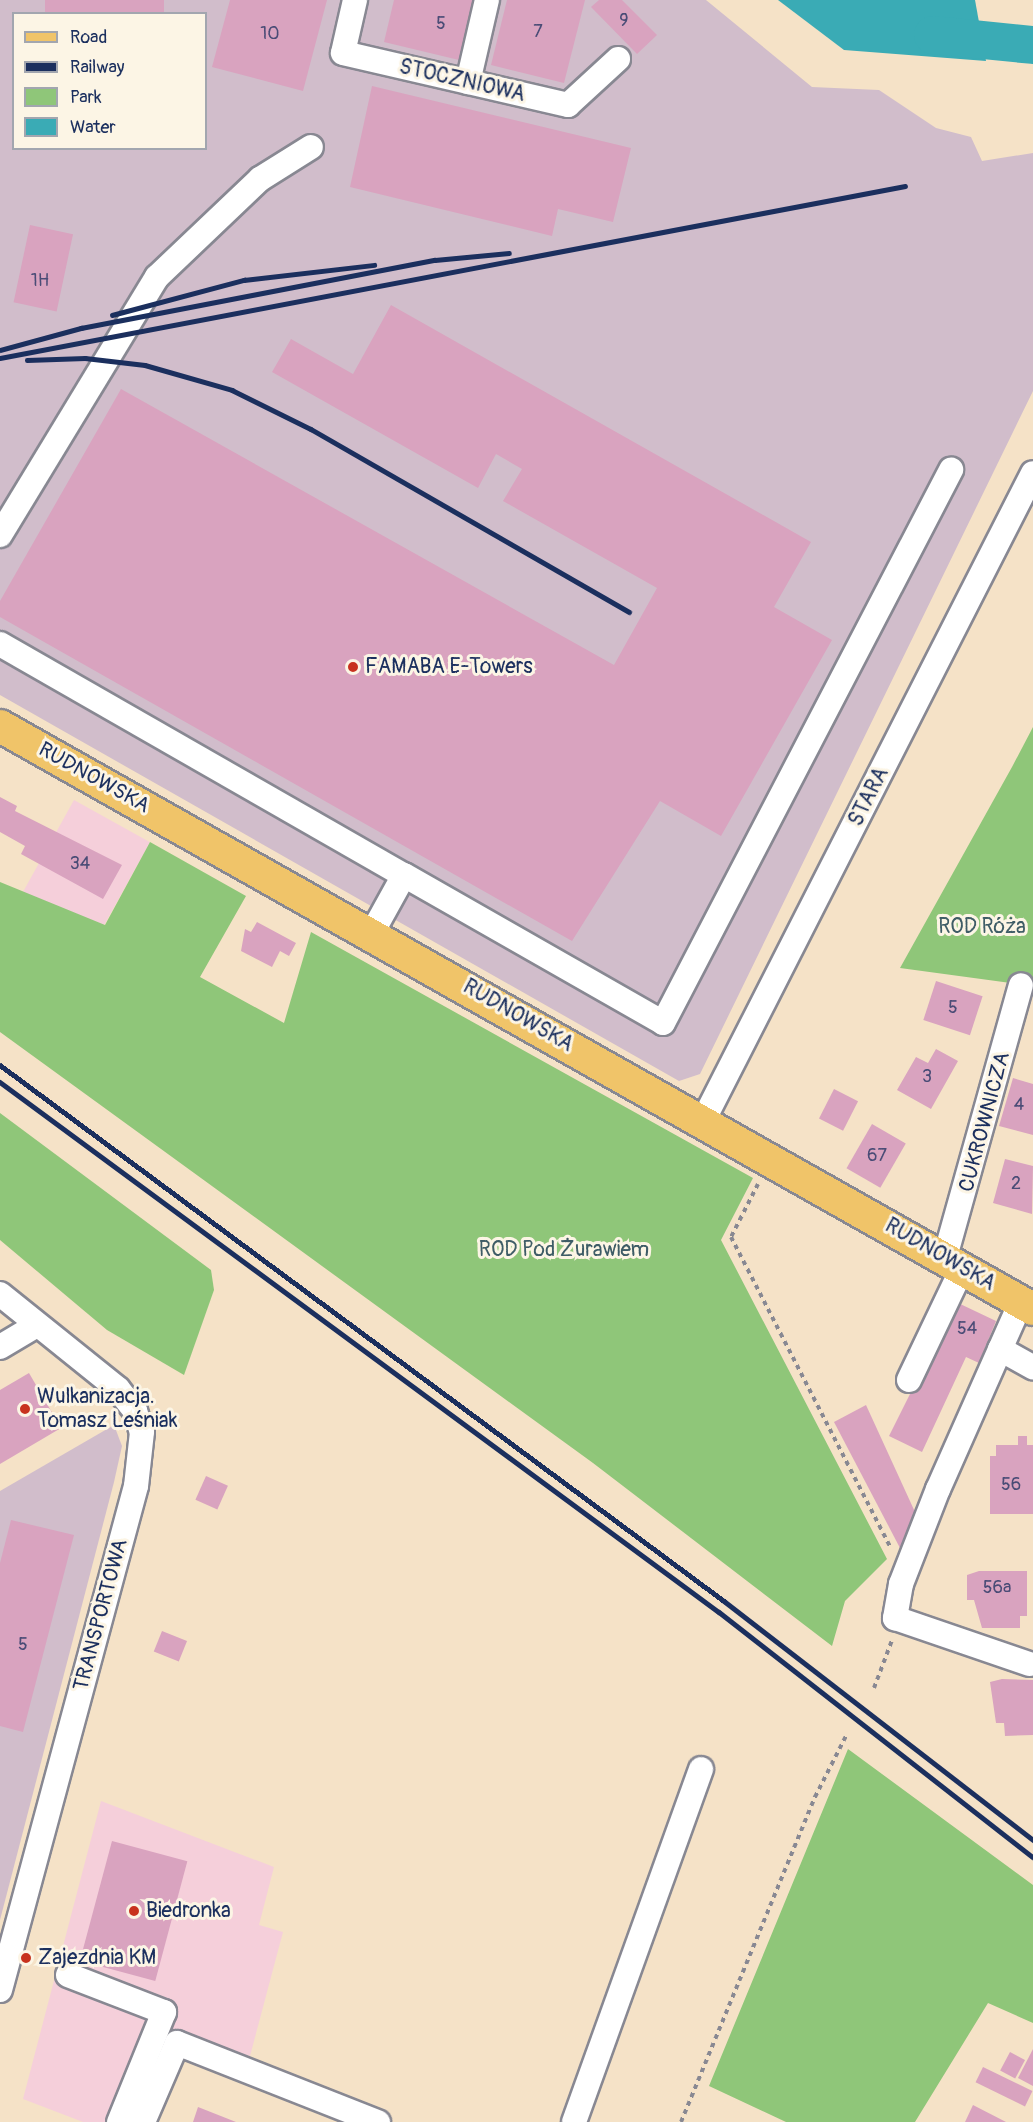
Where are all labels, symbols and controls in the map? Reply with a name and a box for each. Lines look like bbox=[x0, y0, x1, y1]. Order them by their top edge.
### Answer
house number: 9 bbox=[619, 10, 629, 32]
legend bbox=[12, 12, 207, 150]
house number: 5 bbox=[436, 13, 446, 35]
house number: 7 bbox=[533, 21, 543, 43]
house number: 10 bbox=[260, 23, 280, 45]
text: Road bbox=[70, 26, 107, 49]
street label: STOCZNIOWA bbox=[397, 54, 527, 108]
text: Railway bbox=[70, 56, 125, 79]
text: Park bbox=[70, 86, 102, 109]
text: Water bbox=[70, 116, 116, 139]
house number: 1H bbox=[31, 270, 49, 292]
place label: FAMABA E-Towers bbox=[365, 654, 533, 680]
marker: FAMABA E-Towers bbox=[346, 660, 360, 674]
street label: RUDNOWSKA bbox=[34, 737, 154, 819]
street label: STARA bbox=[844, 763, 894, 831]
house number: 34 bbox=[70, 853, 90, 875]
park label: ROD Róża bbox=[938, 914, 1026, 940]
street label: RUDNOWSKA bbox=[458, 974, 578, 1058]
house number: 5 bbox=[948, 997, 958, 1019]
street label: CUKROWNICZA bbox=[954, 1049, 1016, 1195]
house number: 3 bbox=[922, 1066, 932, 1088]
house number: 4 bbox=[1014, 1094, 1024, 1116]
house number: 67 bbox=[867, 1145, 887, 1167]
house number: 2 bbox=[1011, 1173, 1021, 1195]
street label: RUDNOWSKA bbox=[880, 1213, 1000, 1297]
park label: ROD Pod Żurawiem bbox=[479, 1237, 649, 1263]
house number: 54 bbox=[957, 1318, 977, 1340]
place label: Wulkanizacja. Tomasz Leśniak bbox=[37, 1384, 177, 1434]
marker: Wulkanizacja. Tomasz Leśniak bbox=[18, 1402, 32, 1416]
house number: 56 bbox=[1001, 1474, 1021, 1496]
street label: TRANSPORTOWA bbox=[69, 1536, 133, 1694]
house number: 56a bbox=[983, 1577, 1011, 1599]
house number: 5 bbox=[18, 1634, 28, 1656]
place label: Biedronka bbox=[146, 1898, 231, 1924]
marker: Biedronka bbox=[127, 1904, 141, 1918]
place label: Zajezdnia KM bbox=[38, 1945, 156, 1971]
marker: Zajezdnia KM bbox=[19, 1951, 33, 1965]

